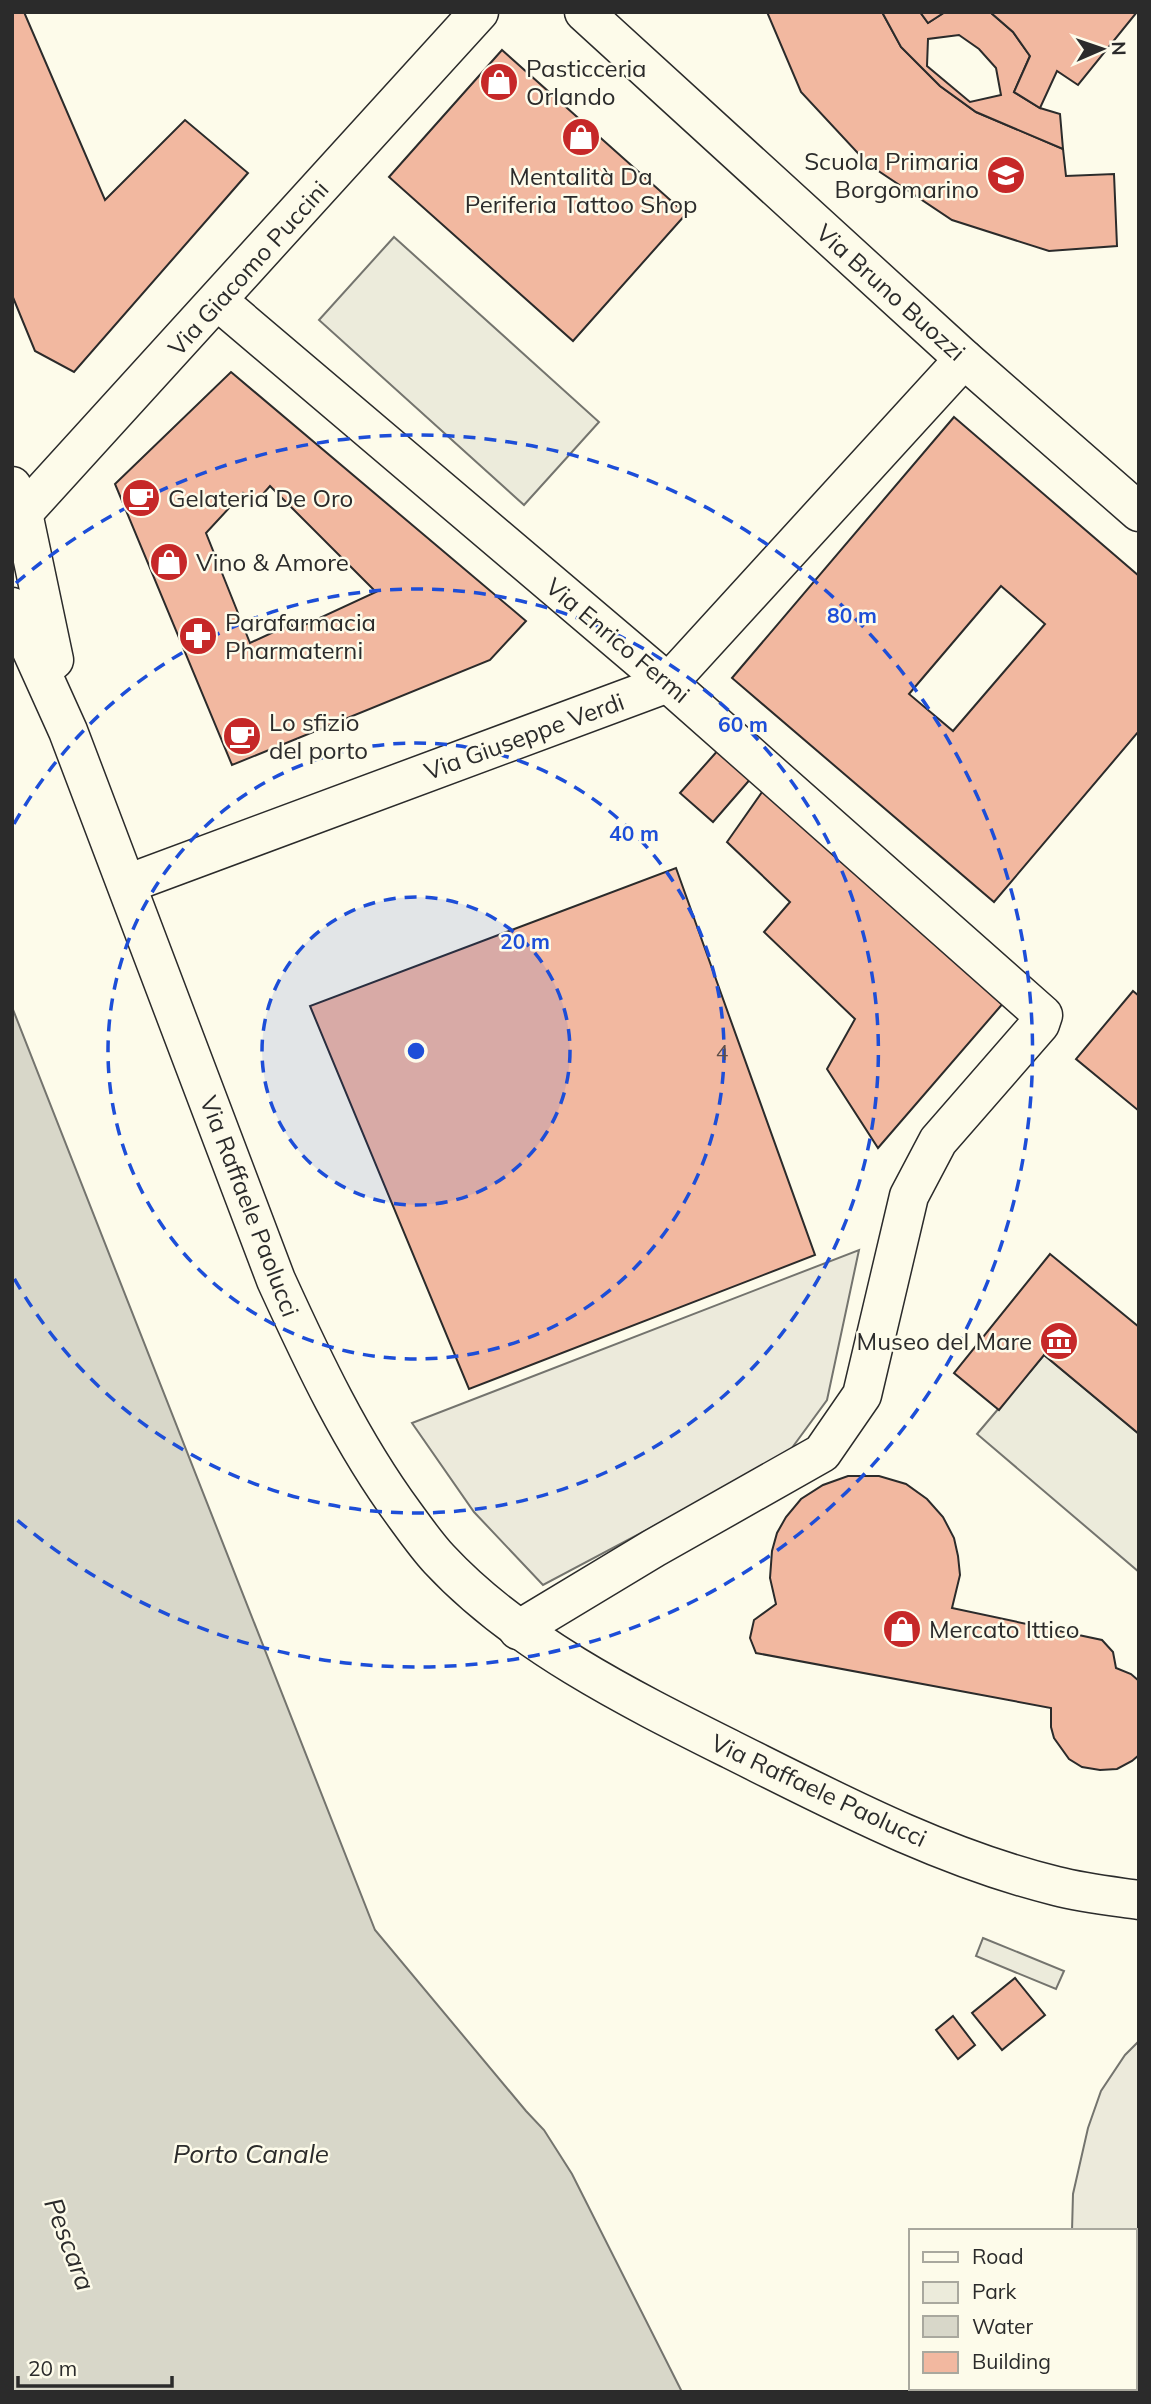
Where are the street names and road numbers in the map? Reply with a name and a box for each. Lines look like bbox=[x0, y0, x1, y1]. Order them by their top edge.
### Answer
street label: Via Giacomo Puccini bbox=[161, 174, 335, 362]
street label: Via Bruno Buozzi bbox=[810, 217, 972, 367]
street label: Via Enrico Fermi bbox=[540, 571, 696, 709]
street label: Via Giuseppe Verdi bbox=[420, 686, 628, 786]
street label: Via Raffaele Paolucci bbox=[194, 1091, 306, 1321]
street label: Via Raffaele Paolucci bbox=[707, 1727, 931, 1853]

